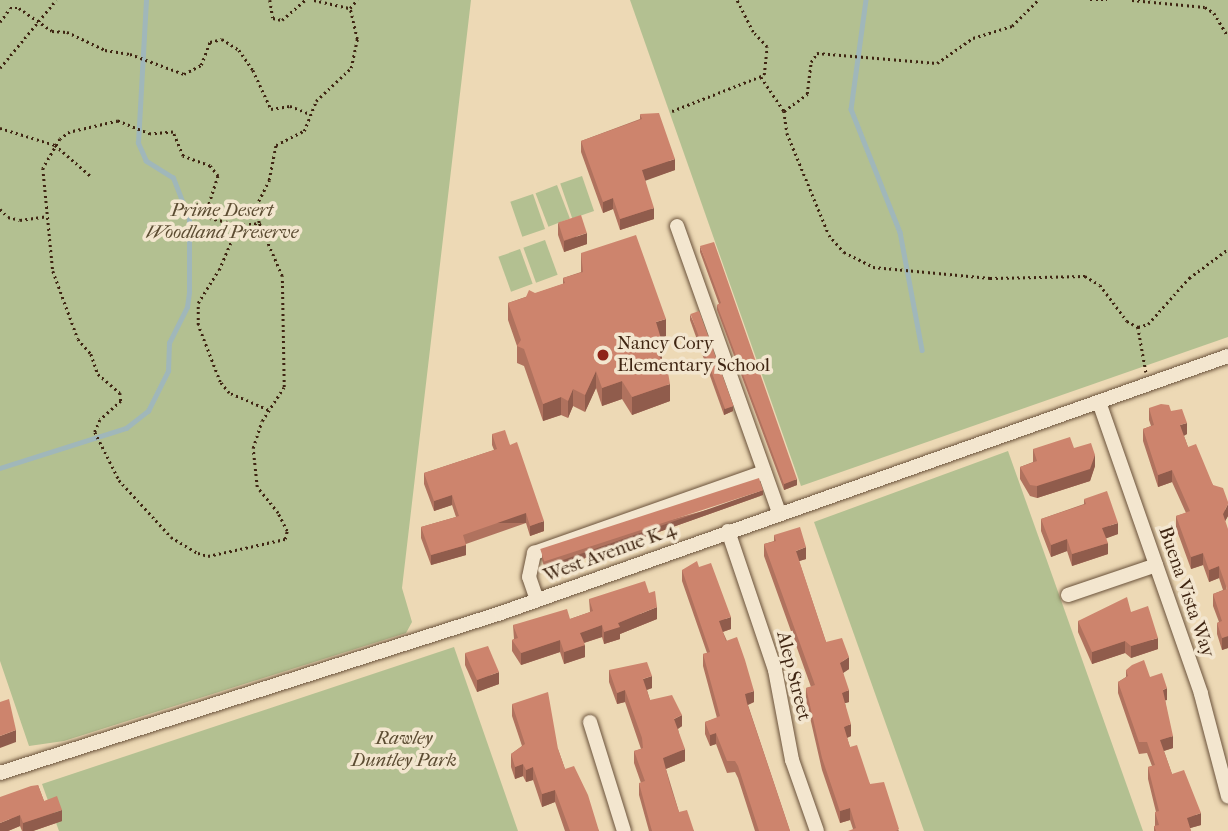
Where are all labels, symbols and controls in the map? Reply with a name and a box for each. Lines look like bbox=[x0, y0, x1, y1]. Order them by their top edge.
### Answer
park label: Prime Desert Woodland Preserve bbox=[146, 200, 298, 244]
place label: Nancy Cory Elementary School bbox=[617, 333, 770, 377]
marker: Nancy Cory Elementary School bbox=[595, 347, 611, 363]
street label: West Avenue K 4 bbox=[541, 518, 679, 588]
street label: Buena Vista Way bbox=[1153, 524, 1219, 660]
street label: Alep Street bbox=[771, 629, 815, 723]
park label: Rawley Duntley Park bbox=[351, 728, 457, 772]

